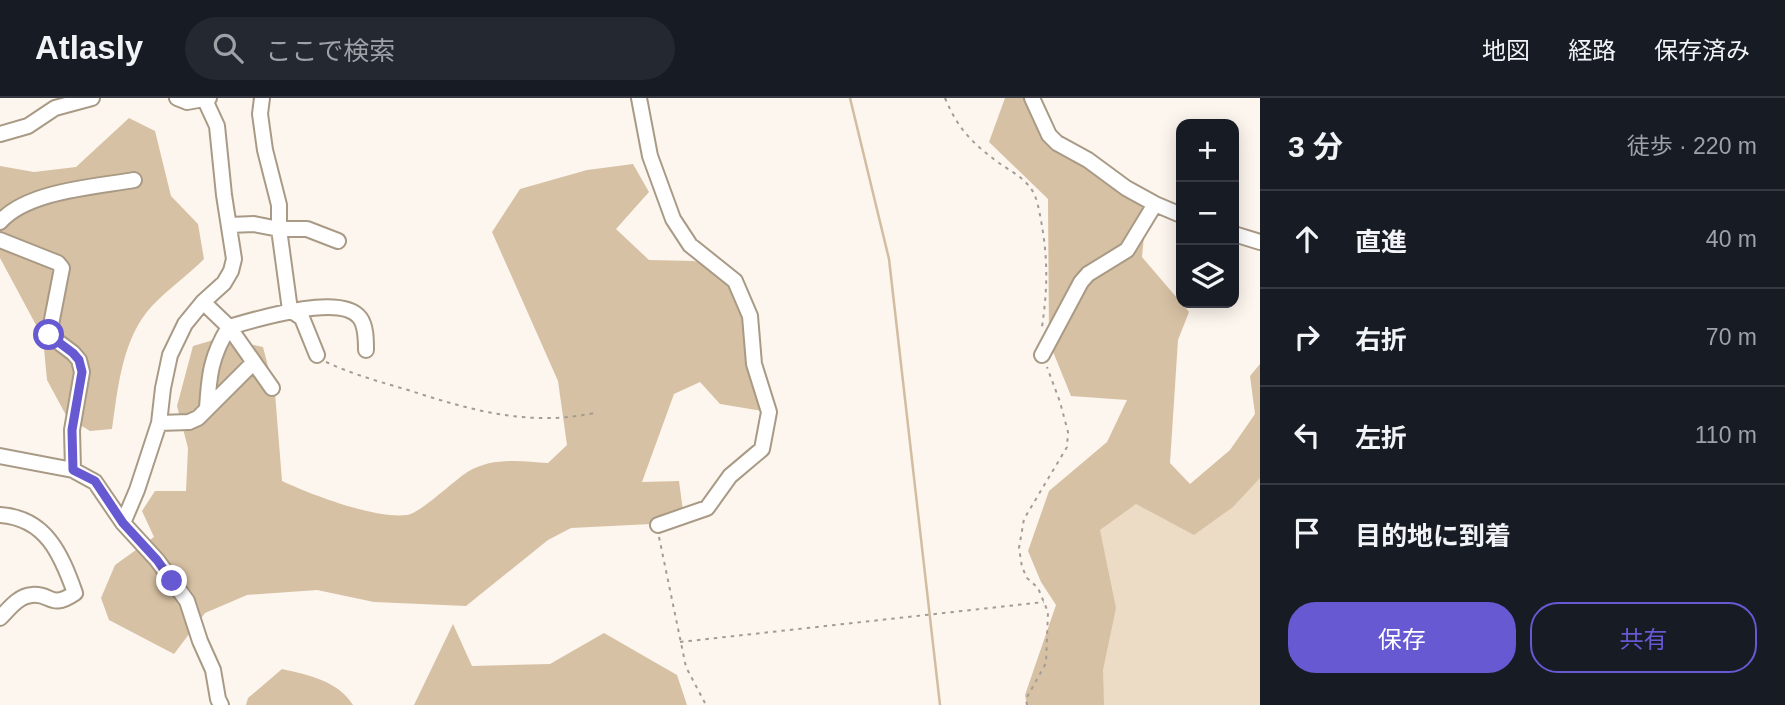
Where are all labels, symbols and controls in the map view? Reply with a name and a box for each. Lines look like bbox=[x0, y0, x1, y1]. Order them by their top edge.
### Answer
search box bbox=[185, 17, 675, 80]
text: Atlasly bbox=[35, 29, 143, 66]
icon: search bbox=[209, 29, 247, 67]
text: ここで検索 bbox=[265, 36, 395, 66]
text: 地図 bbox=[1482, 37, 1530, 64]
text: 経路 bbox=[1568, 37, 1616, 64]
text: 保存済み bbox=[1654, 37, 1750, 64]
map controls bbox=[1176, 119, 1239, 308]
button: + bbox=[1176, 119, 1239, 182]
text: 3 分 bbox=[1288, 130, 1343, 163]
text: 徒歩 · 220 m bbox=[1627, 133, 1757, 159]
button: − bbox=[1176, 182, 1239, 245]
icon: ahead bbox=[1288, 220, 1326, 258]
text: 40 m bbox=[1706, 226, 1757, 252]
text: 直進 bbox=[1355, 227, 1407, 257]
button: layers bbox=[1176, 245, 1239, 308]
icon: right bbox=[1288, 318, 1326, 356]
route start bbox=[33, 319, 64, 350]
text: 70 m bbox=[1706, 324, 1757, 350]
text: 右折 bbox=[1355, 325, 1407, 355]
icon: left bbox=[1288, 416, 1326, 454]
text: 110 m bbox=[1695, 422, 1757, 448]
text: 左折 bbox=[1355, 423, 1407, 453]
icon: arrive bbox=[1288, 514, 1326, 552]
text: 目的地に到着 bbox=[1355, 521, 1511, 551]
route end bbox=[156, 565, 187, 596]
button: 保存 bbox=[1288, 602, 1516, 673]
button: 共有 bbox=[1530, 602, 1757, 673]

